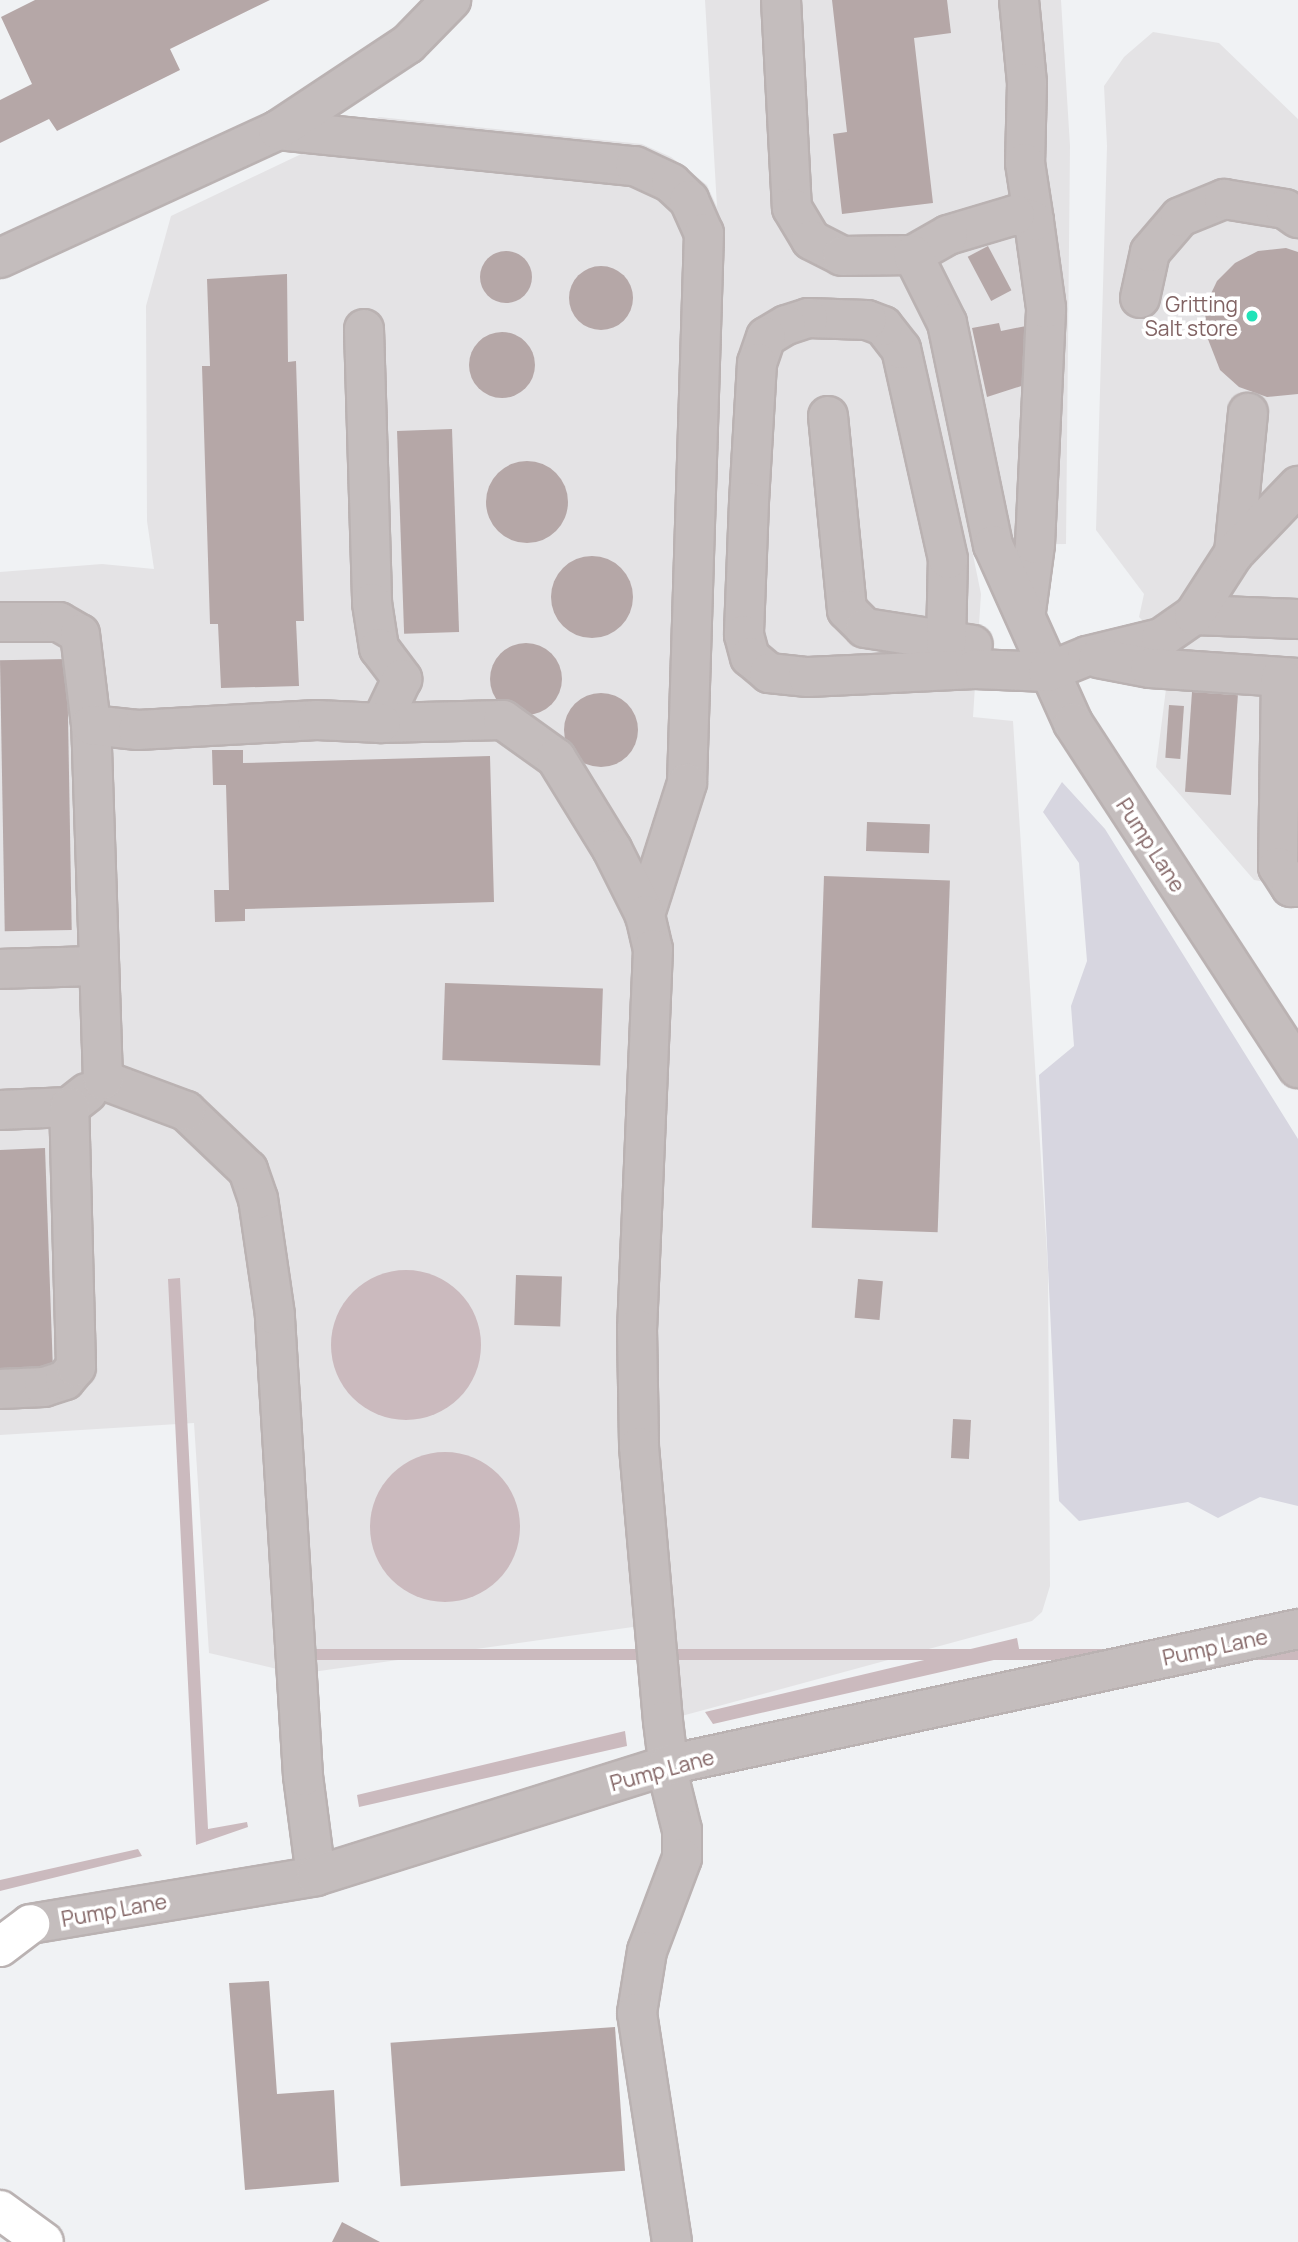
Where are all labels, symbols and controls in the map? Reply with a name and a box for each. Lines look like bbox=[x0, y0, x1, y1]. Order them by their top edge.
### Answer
place label: Gritting Salt store bbox=[1145, 291, 1238, 341]
marker: Gritting Salt store bbox=[1244, 308, 1260, 324]
street label: Pump Lane bbox=[1111, 793, 1191, 897]
street label: Pump Lane bbox=[1160, 1624, 1270, 1670]
street label: Pump Lane bbox=[607, 1744, 717, 1796]
street label: Pump Lane bbox=[59, 1888, 169, 1932]

